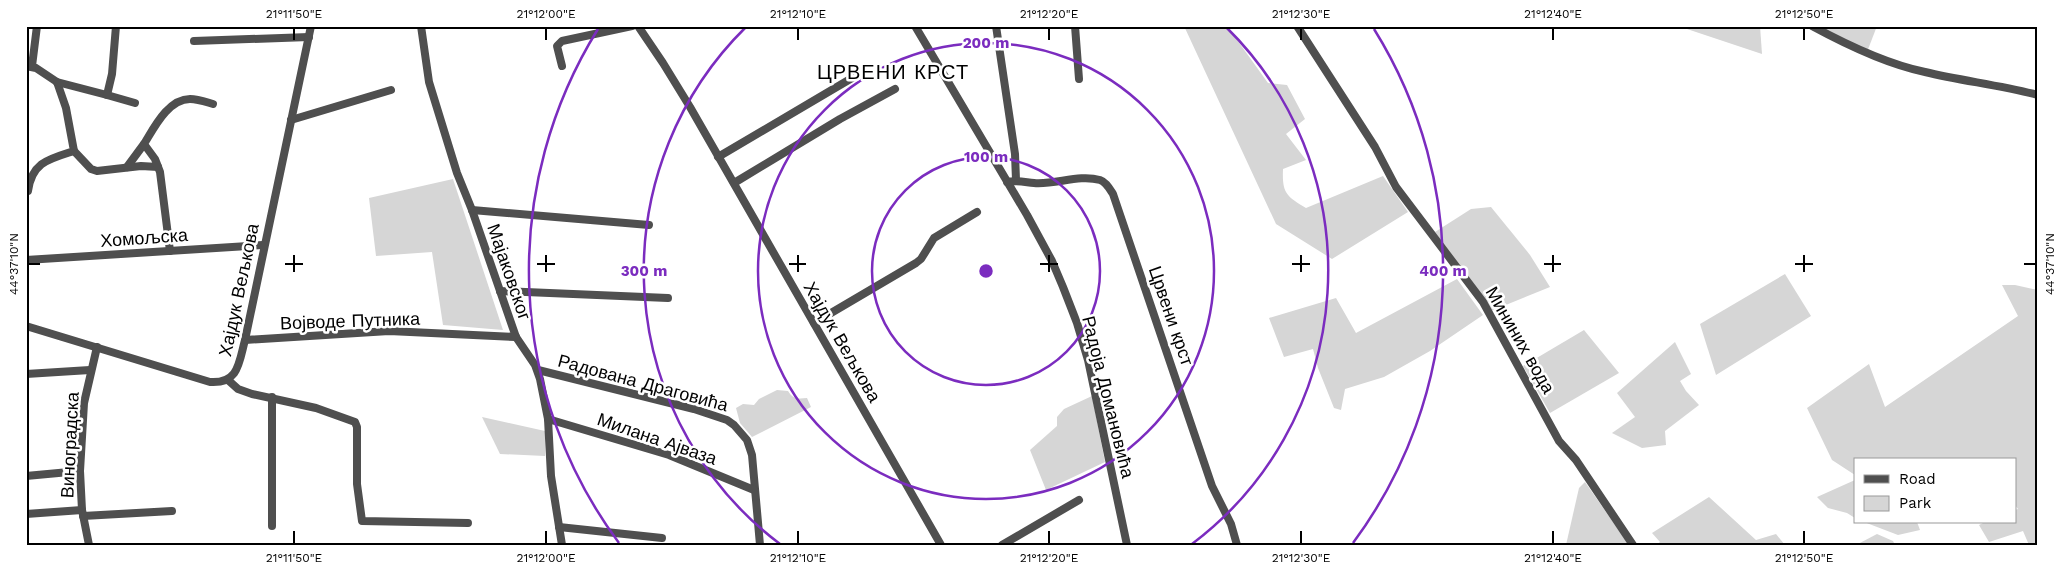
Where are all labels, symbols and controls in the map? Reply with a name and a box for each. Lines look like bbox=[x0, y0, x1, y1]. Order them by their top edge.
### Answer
text: 21°11'50"E bbox=[266, 7, 322, 21]
text: 21°12'00"E bbox=[516, 7, 576, 21]
text: 21°12'10"E bbox=[770, 7, 826, 21]
text: 21°12'20"E bbox=[1020, 7, 1079, 21]
text: 21°12'30"E bbox=[1272, 7, 1331, 21]
text: 21°12'40"E bbox=[1524, 7, 1582, 21]
text: 21°12'50"E bbox=[1775, 7, 1834, 21]
text: 200 m bbox=[963, 34, 1009, 52]
district label: ЦРВЕНИ КРСТ bbox=[817, 60, 969, 84]
text: 100 m bbox=[964, 148, 1008, 166]
street label: Хајдук Вељкова bbox=[214, 221, 263, 358]
street label: Мајаковског bbox=[483, 221, 536, 323]
street label: Хомољска bbox=[99, 224, 189, 251]
text: 44°37'10"N bbox=[7, 233, 21, 295]
text: 44°37'10"N bbox=[2043, 233, 2057, 295]
text: 300 m bbox=[621, 262, 667, 280]
centre of rings bbox=[977, 262, 995, 280]
text: 400 m bbox=[1419, 262, 1467, 280]
street label: Црвени крст bbox=[1145, 263, 1198, 368]
street label: Хајдук Вељкова bbox=[800, 278, 886, 406]
street label: Мининих вода bbox=[1481, 283, 1560, 398]
street label: Војводе Путника bbox=[280, 308, 421, 333]
street label: Радоја Домановића bbox=[1078, 314, 1139, 481]
street label: Радована Драговића bbox=[556, 350, 732, 416]
street label: Виноградска bbox=[56, 390, 83, 499]
street label: Милана Ајваза bbox=[595, 408, 721, 469]
legend bbox=[1854, 458, 2016, 524]
text: Road bbox=[1899, 470, 1936, 488]
text: Park bbox=[1899, 494, 1932, 512]
text: 21°11'50"E bbox=[266, 551, 322, 565]
text: 21°12'00"E bbox=[516, 551, 576, 565]
text: 21°12'10"E bbox=[770, 551, 826, 565]
text: 21°12'20"E bbox=[1020, 551, 1079, 565]
text: 21°12'30"E bbox=[1272, 551, 1331, 565]
text: 21°12'40"E bbox=[1524, 551, 1582, 565]
text: 21°12'50"E bbox=[1775, 551, 1834, 565]

